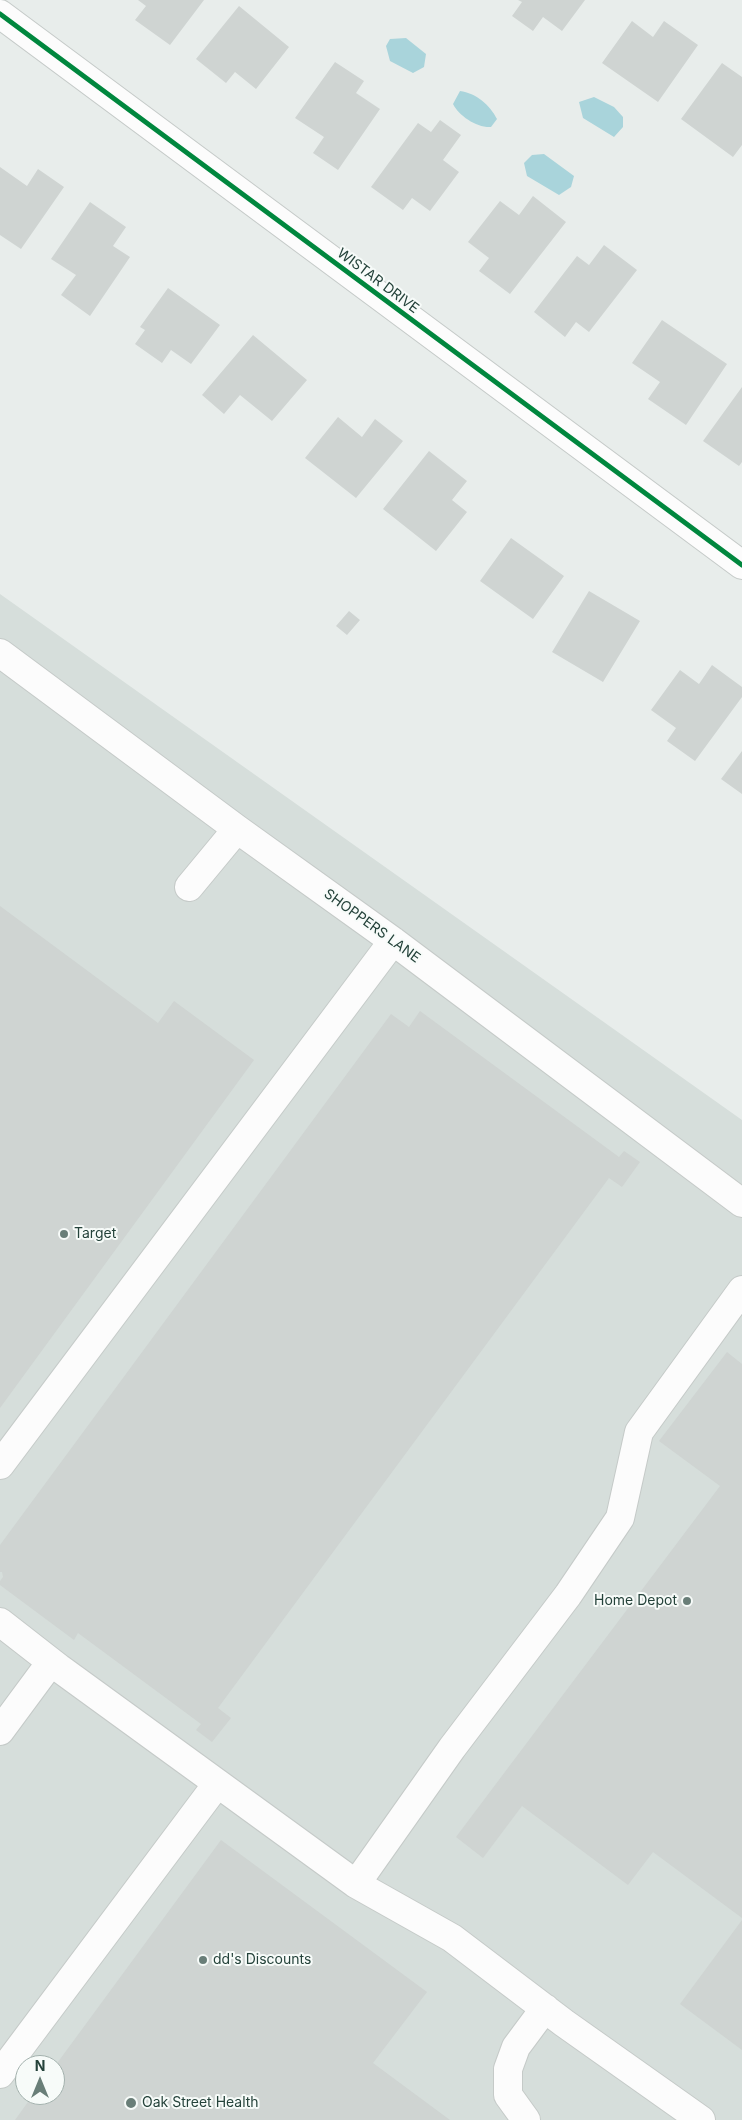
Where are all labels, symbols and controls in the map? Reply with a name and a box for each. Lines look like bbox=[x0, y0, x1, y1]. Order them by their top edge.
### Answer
street label: WISTAR DRIVE bbox=[334, 245, 422, 317]
street label: SHOPPERS LANE bbox=[321, 885, 423, 967]
place label: Target bbox=[74, 1226, 116, 1242]
marker: Target bbox=[58, 1228, 70, 1240]
place label: Home Depot bbox=[594, 1593, 677, 1609]
marker: Home Depot bbox=[681, 1595, 693, 1607]
place label: dd's Discounts bbox=[213, 1952, 311, 1968]
marker: dd's Discounts bbox=[197, 1954, 209, 1966]
north arrow bbox=[15, 2055, 65, 2105]
text: N bbox=[35, 2057, 45, 2074]
place label: Oak Street Health bbox=[142, 2095, 259, 2111]
marker: Oak Street Health bbox=[124, 2096, 138, 2110]

